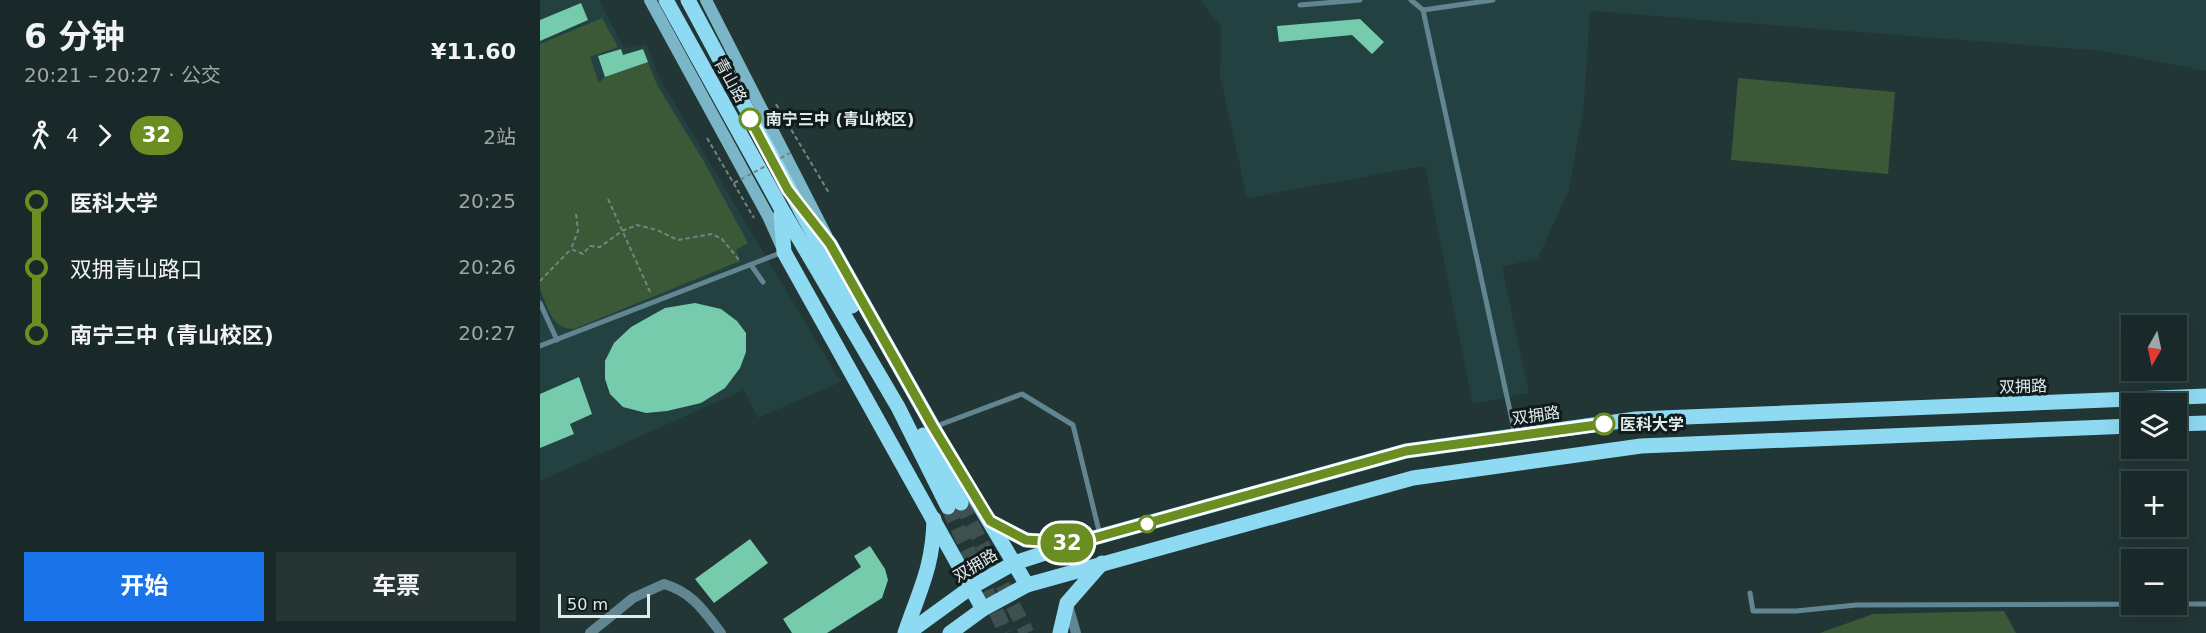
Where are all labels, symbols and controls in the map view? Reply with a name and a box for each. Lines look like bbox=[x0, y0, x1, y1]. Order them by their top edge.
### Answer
text: 6 分钟 bbox=[24, 17, 124, 56]
text: ¥11.60 bbox=[431, 39, 516, 64]
street label: 青山路 bbox=[711, 55, 751, 106]
text: 20:21 – 20:27 · 公交 bbox=[24, 63, 221, 87]
marker: 南宁三中 (青山校区) bbox=[739, 108, 761, 130]
place label: 南宁三中 (青山校区) bbox=[766, 110, 914, 129]
icon: walk bbox=[24, 119, 57, 152]
icon: forward bbox=[88, 119, 121, 152]
text: 4 bbox=[66, 123, 79, 147]
text: 32 bbox=[142, 123, 171, 147]
text: 2站 bbox=[483, 125, 516, 149]
text: 20:25 bbox=[458, 189, 516, 213]
text: 医科大学 bbox=[70, 191, 158, 216]
text: 20:26 bbox=[458, 255, 516, 279]
text: 双拥青山路口 bbox=[70, 257, 202, 282]
north arrow bbox=[2121, 315, 2187, 381]
map controls bbox=[2121, 315, 2187, 615]
text: 20:27 bbox=[458, 321, 516, 345]
text: 南宁三中 (青山校区) bbox=[70, 323, 274, 348]
street label: 双拥路 bbox=[1999, 376, 2047, 397]
button: layers bbox=[2121, 393, 2187, 459]
street label: 双拥路 bbox=[1511, 403, 1561, 428]
marker: 医科大学 bbox=[1593, 413, 1615, 435]
place label: 医科大学 bbox=[1620, 415, 1684, 434]
button: + bbox=[2121, 471, 2187, 537]
unlabelled marker bbox=[1138, 515, 1156, 533]
line badge: 32 bbox=[1040, 524, 1094, 562]
text: 32 bbox=[1052, 531, 1082, 555]
street label: 双拥路 bbox=[950, 545, 1001, 586]
button: − bbox=[2121, 549, 2187, 615]
button: 开始 bbox=[24, 552, 264, 621]
button: 车票 bbox=[276, 552, 516, 621]
scale bar bbox=[558, 591, 650, 618]
text: 50 m bbox=[567, 595, 608, 614]

